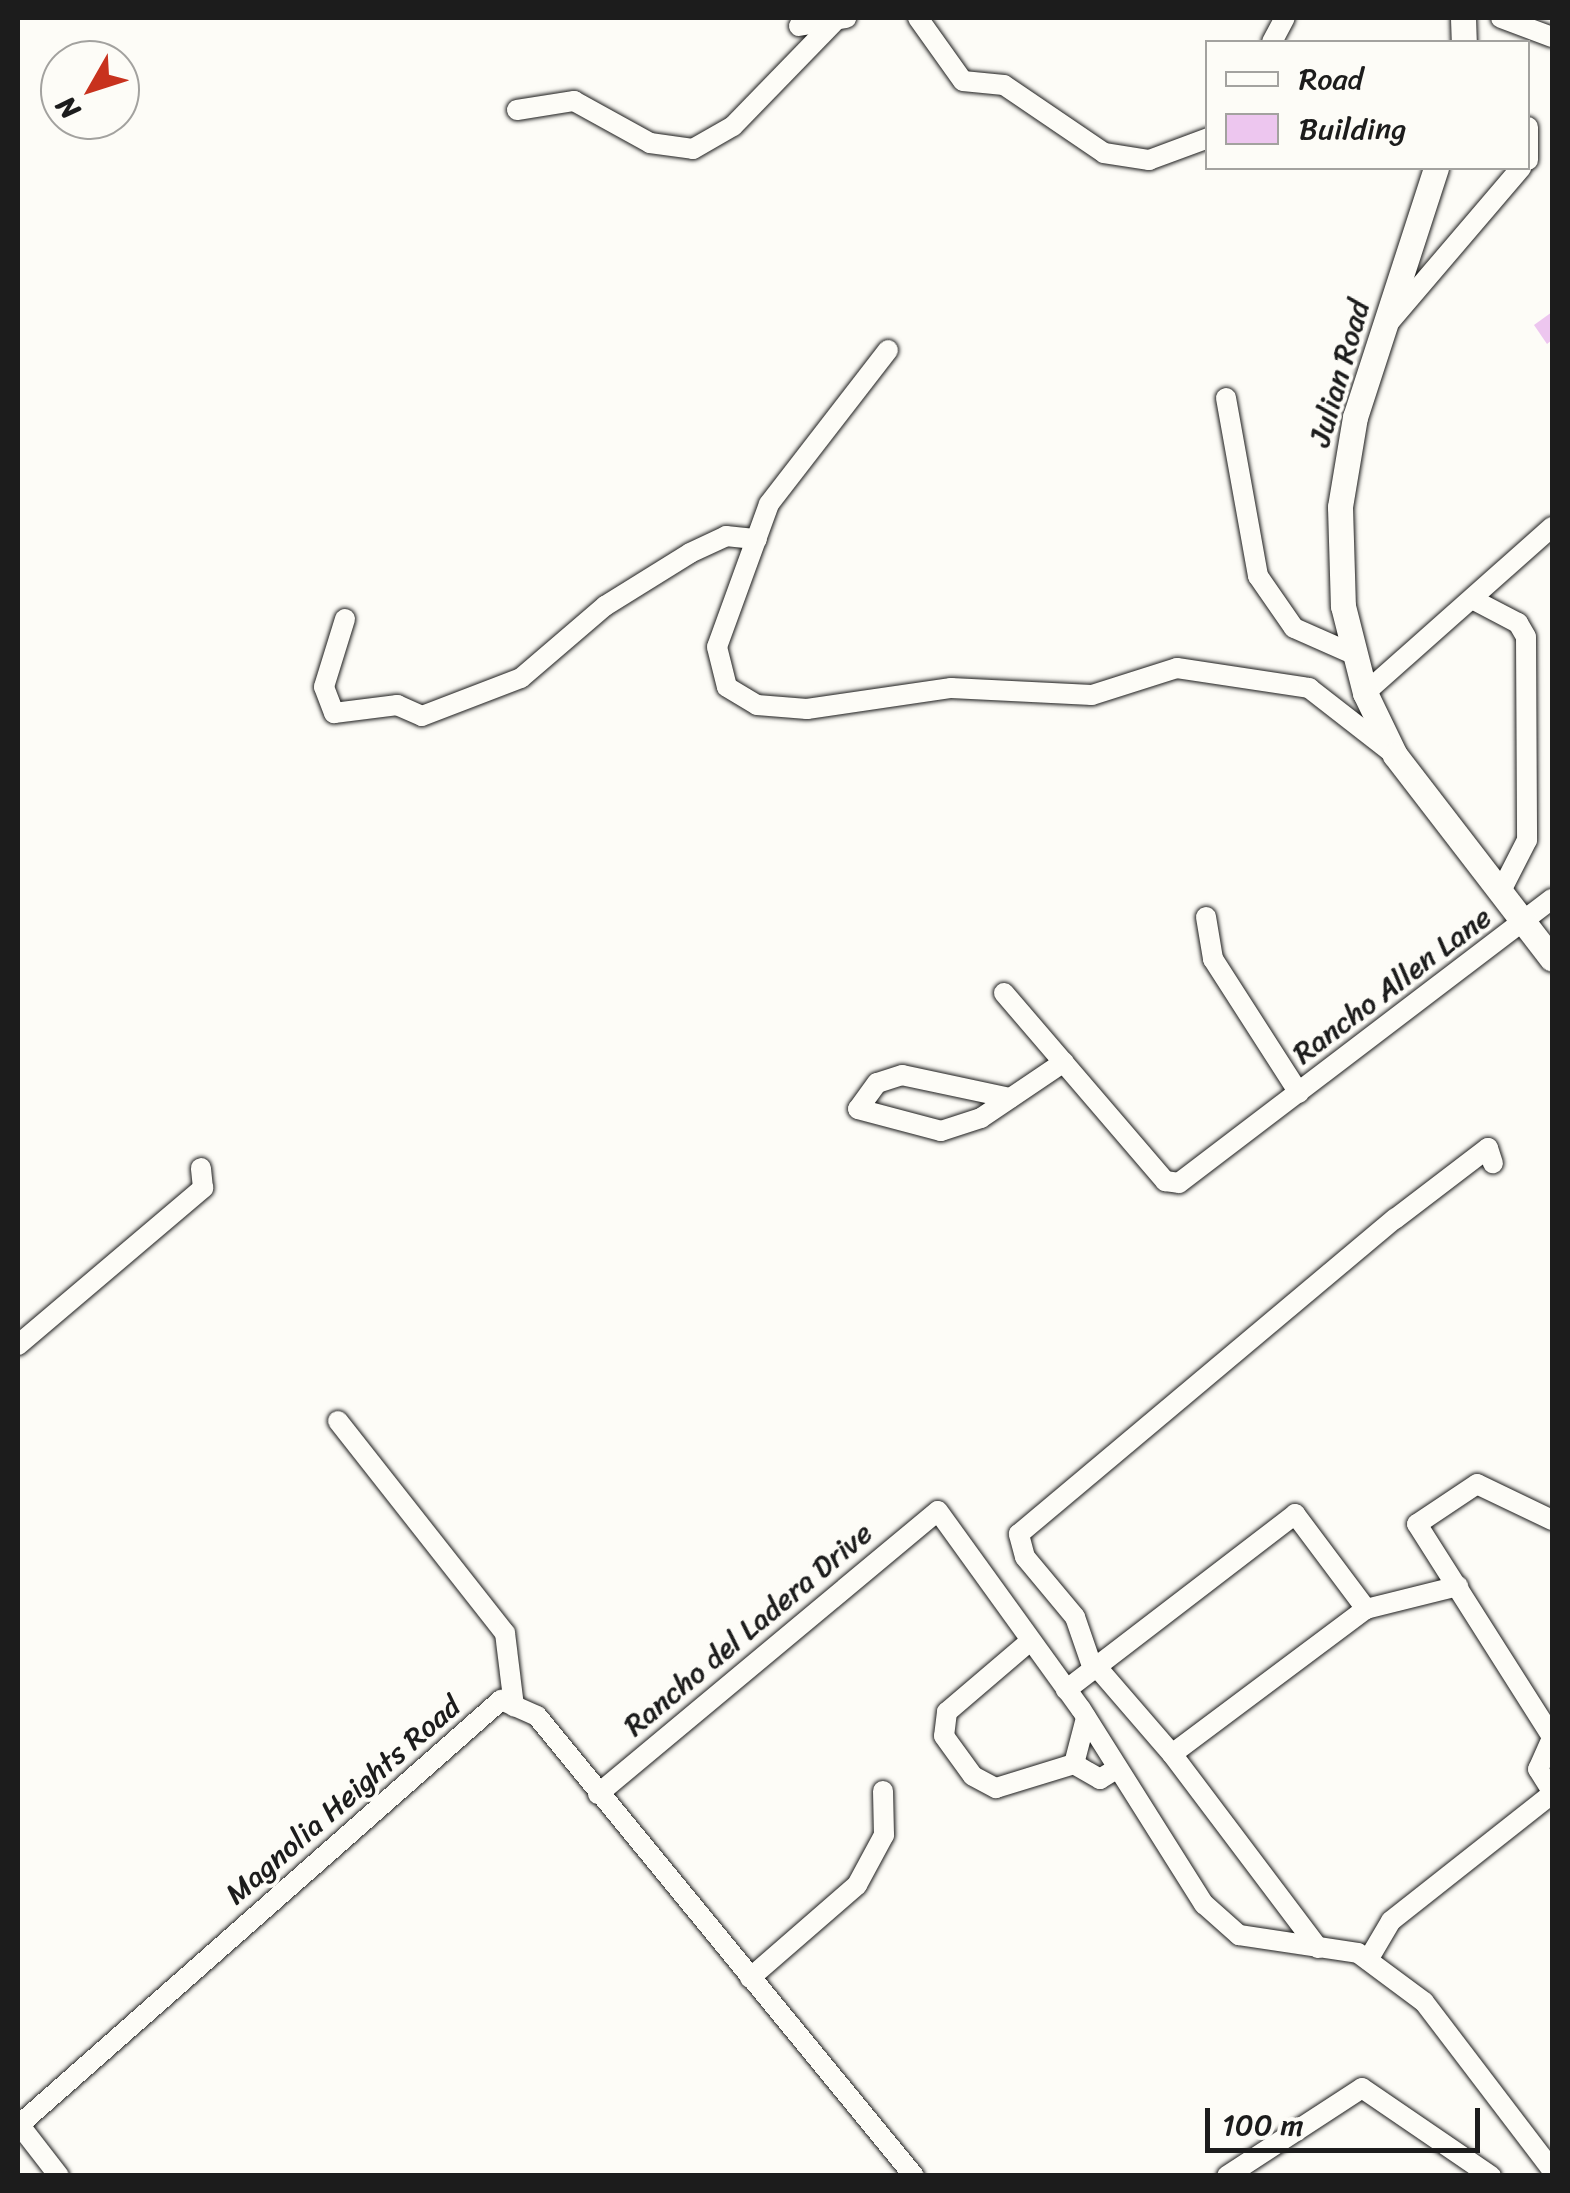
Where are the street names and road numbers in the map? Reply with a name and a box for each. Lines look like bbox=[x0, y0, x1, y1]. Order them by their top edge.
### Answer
street label: Julian Road bbox=[1301, 296, 1377, 450]
street label: Rancho Allen Lane bbox=[1285, 898, 1499, 1072]
street label: Rancho del Ladera Drive bbox=[616, 1514, 880, 1744]
street label: Magnolia Heights Road bbox=[218, 1688, 468, 1912]

